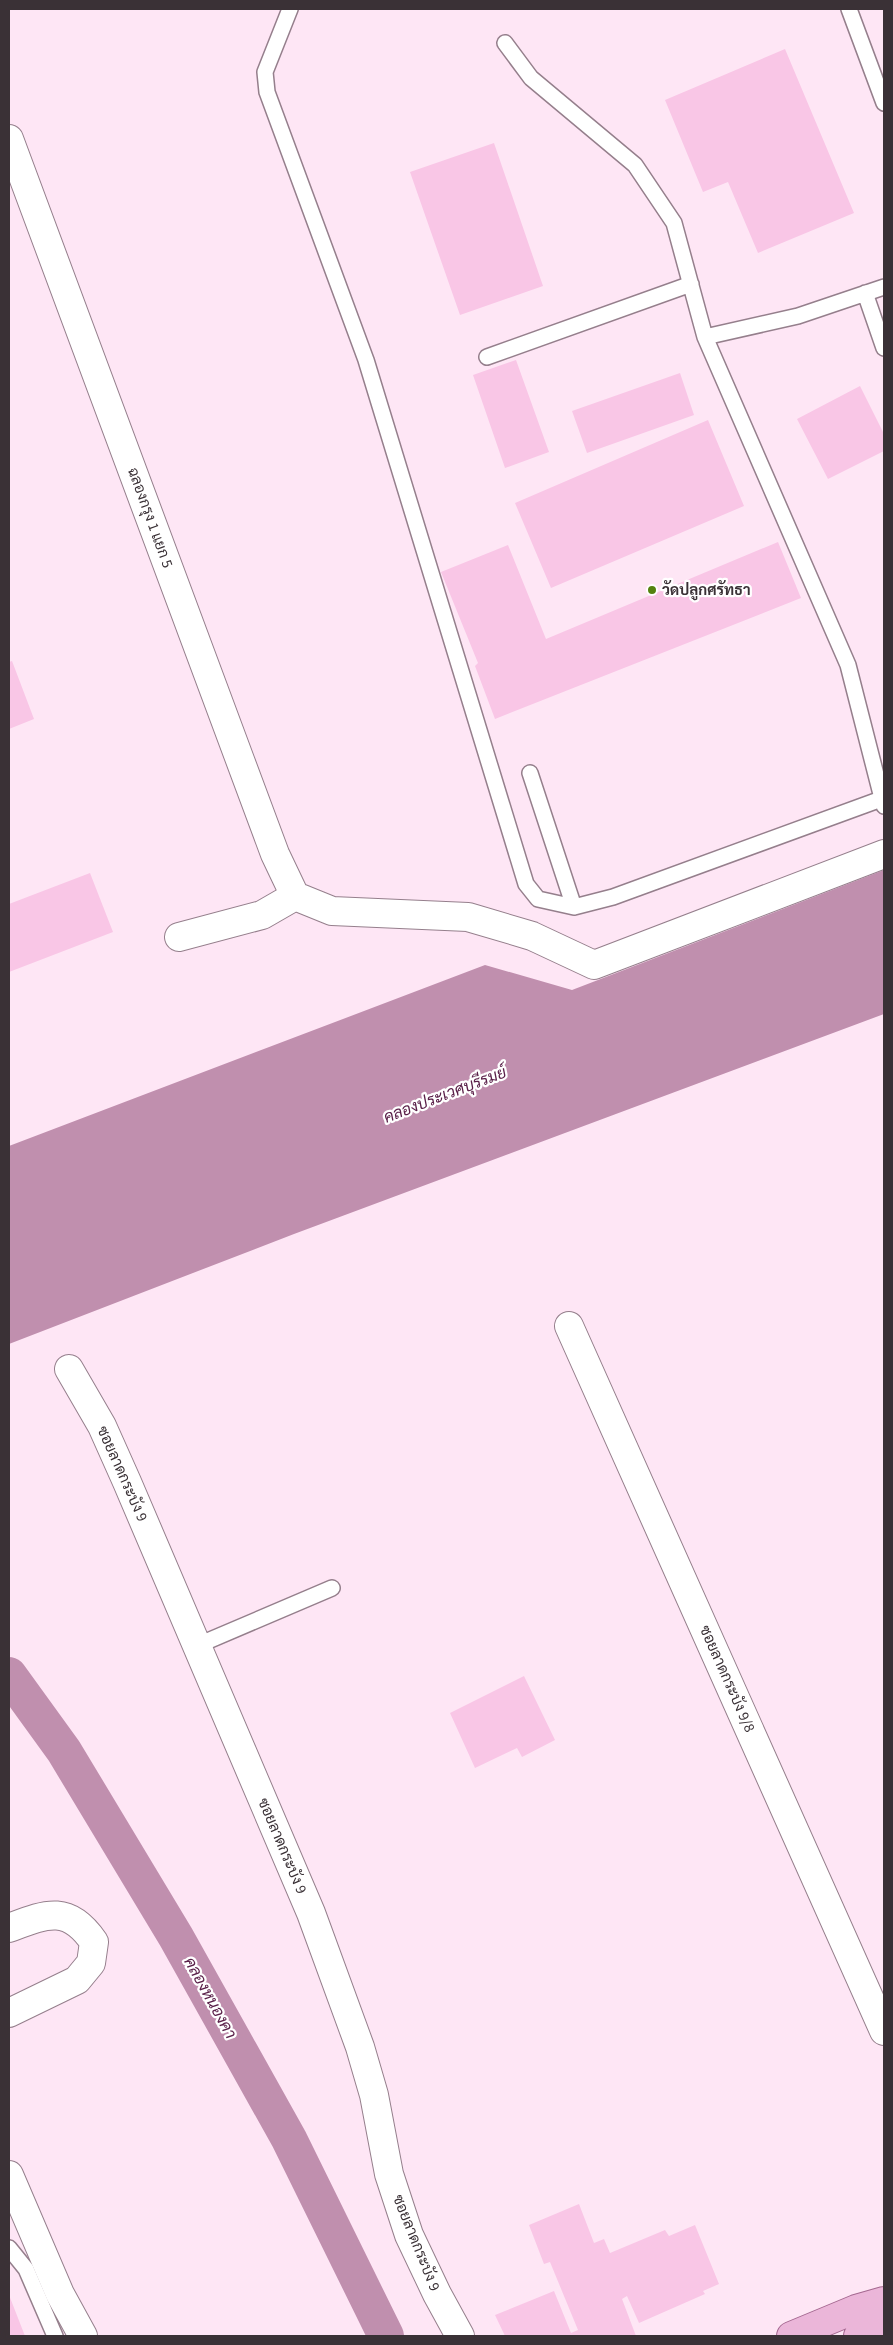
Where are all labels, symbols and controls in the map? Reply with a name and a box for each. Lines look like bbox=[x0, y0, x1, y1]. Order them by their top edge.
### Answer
street label: ฉลองกรุง 1 แยก 5 bbox=[122, 465, 178, 571]
place label: วัดปลูกศรัทธา bbox=[662, 580, 751, 601]
marker: วัดปลูกศรัทธา bbox=[646, 584, 658, 596]
water label: คลองประเวศบุรีรมย์ bbox=[380, 1059, 511, 1129]
street label: ซอยลาดกระบัง 9 bbox=[92, 1423, 152, 1525]
street label: ซอยลาดกระบัง 9/8 bbox=[694, 1622, 760, 1736]
street label: ซอยลาดกระบัง 9 bbox=[252, 1795, 312, 1897]
water label: คลองหนองคา bbox=[179, 1953, 242, 2043]
street label: ซอยลาดกระบัง 9 bbox=[387, 2192, 445, 2294]

